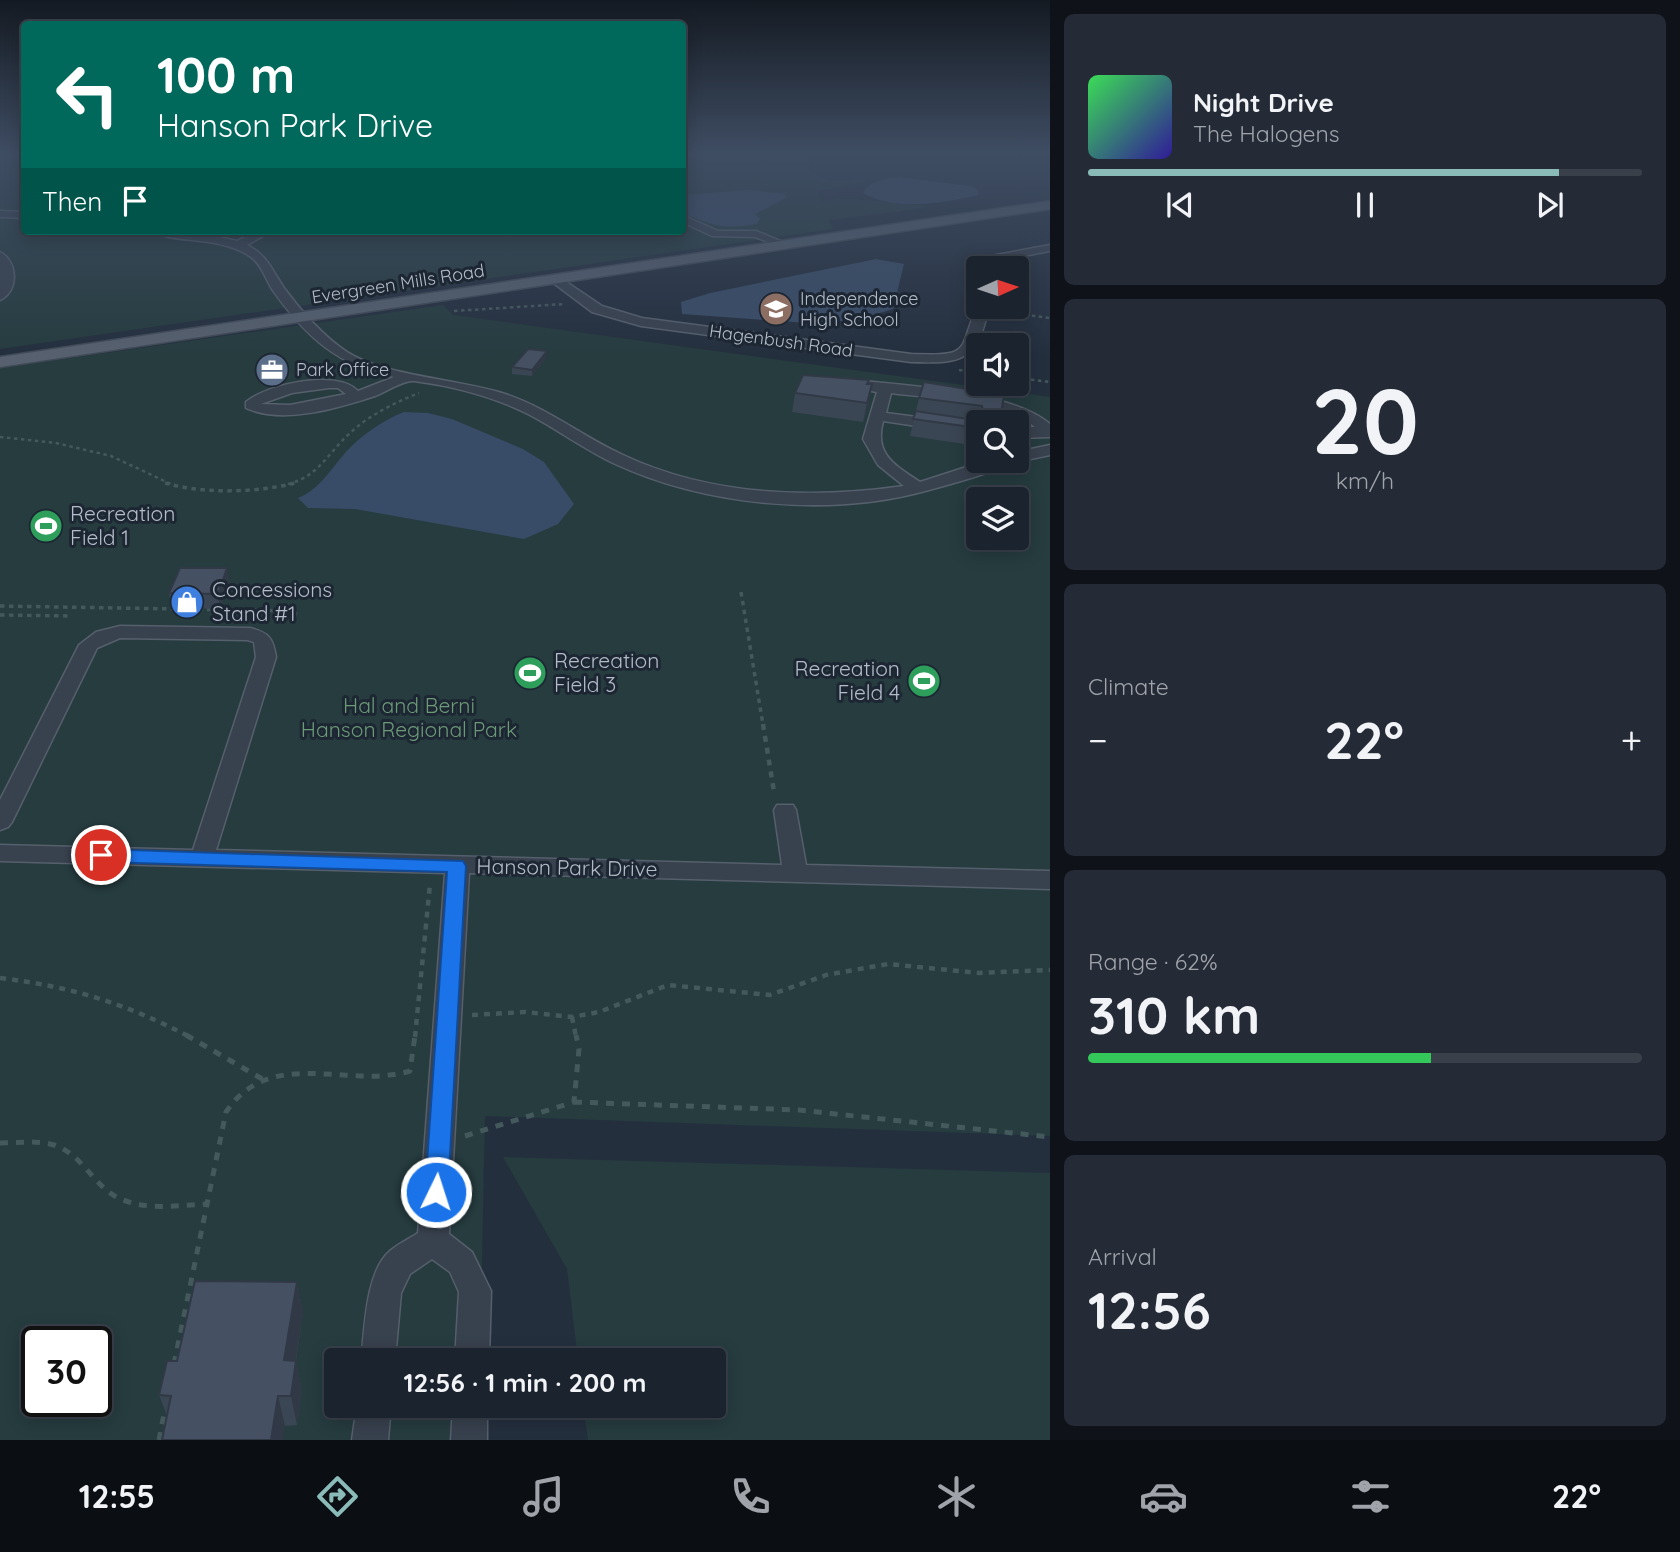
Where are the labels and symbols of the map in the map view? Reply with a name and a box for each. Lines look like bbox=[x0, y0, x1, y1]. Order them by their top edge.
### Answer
north arrow bbox=[966, 256, 1029, 318]
street label: Evergreen Mills Road bbox=[310, 258, 486, 309]
place label: Independence High School bbox=[800, 287, 918, 331]
school or university icon: Independence High School bbox=[757, 290, 795, 328]
street label: Hagenbush Road bbox=[708, 319, 854, 362]
office icon: Park Office bbox=[253, 351, 291, 389]
place label: Park Office bbox=[296, 358, 389, 381]
place label: Recreation Field 1 bbox=[70, 500, 175, 550]
sports icon: Recreation Field 1 bbox=[27, 507, 65, 545]
place label: Concessions Stand #1 bbox=[212, 576, 332, 626]
shop icon: Concessions Stand #1 bbox=[168, 583, 206, 621]
place label: Recreation Field 3 bbox=[554, 647, 659, 697]
sports icon: Recreation Field 3 bbox=[511, 654, 549, 692]
place label: Recreation Field 4 bbox=[795, 655, 900, 705]
sports icon: Recreation Field 4 bbox=[905, 662, 943, 700]
park label: Hal and Berni Hanson Regional Park bbox=[301, 692, 517, 742]
pin bbox=[71, 825, 131, 885]
street label: Hanson Park Drive bbox=[476, 852, 658, 882]
position arrow bbox=[399, 1155, 473, 1229]
speed limit sign: 30 bbox=[21, 1326, 112, 1417]

